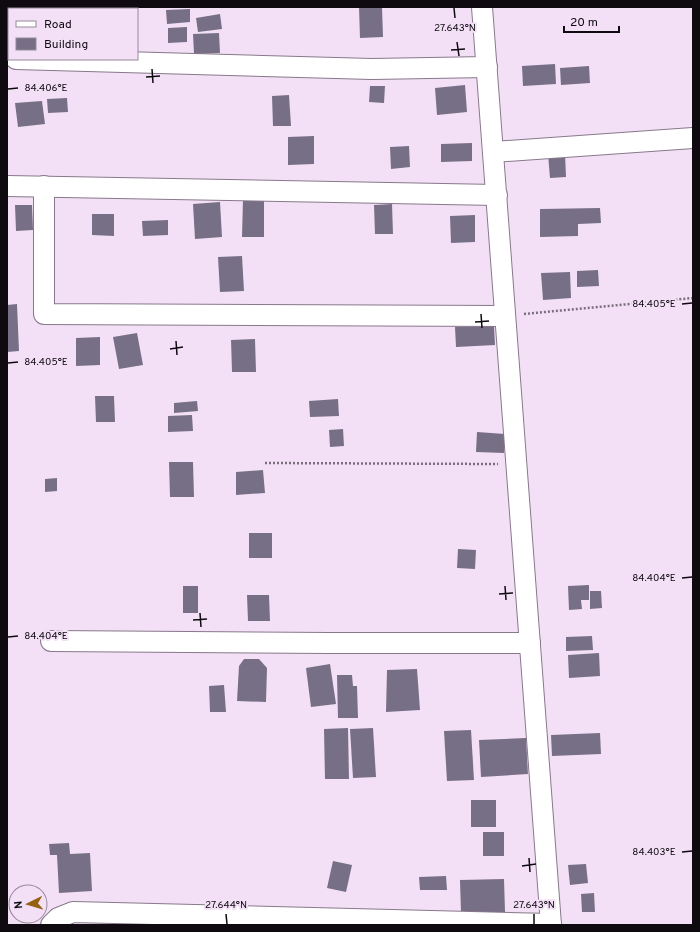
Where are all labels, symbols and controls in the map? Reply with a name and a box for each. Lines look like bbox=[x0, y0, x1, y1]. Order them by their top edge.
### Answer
legend bbox=[8, 8, 138, 60]
scale bar bbox=[564, 8, 619, 34]
text: 20 m bbox=[570, 15, 598, 31]
text: Road bbox=[44, 17, 72, 33]
text: 27.643°N bbox=[434, 22, 476, 35]
text: Building bbox=[44, 37, 88, 53]
text: 84.406°E bbox=[24, 82, 68, 95]
text: 84.405°E bbox=[632, 298, 676, 311]
text: 84.405°E bbox=[24, 356, 68, 369]
text: 84.404°E bbox=[632, 572, 676, 585]
text: 84.404°E bbox=[24, 630, 68, 643]
text: 84.403°E bbox=[632, 846, 676, 859]
north arrow bbox=[8, 884, 48, 924]
text: 27.644°N bbox=[205, 899, 247, 912]
text: 27.643°N bbox=[513, 899, 555, 912]
text: N bbox=[12, 900, 26, 909]

